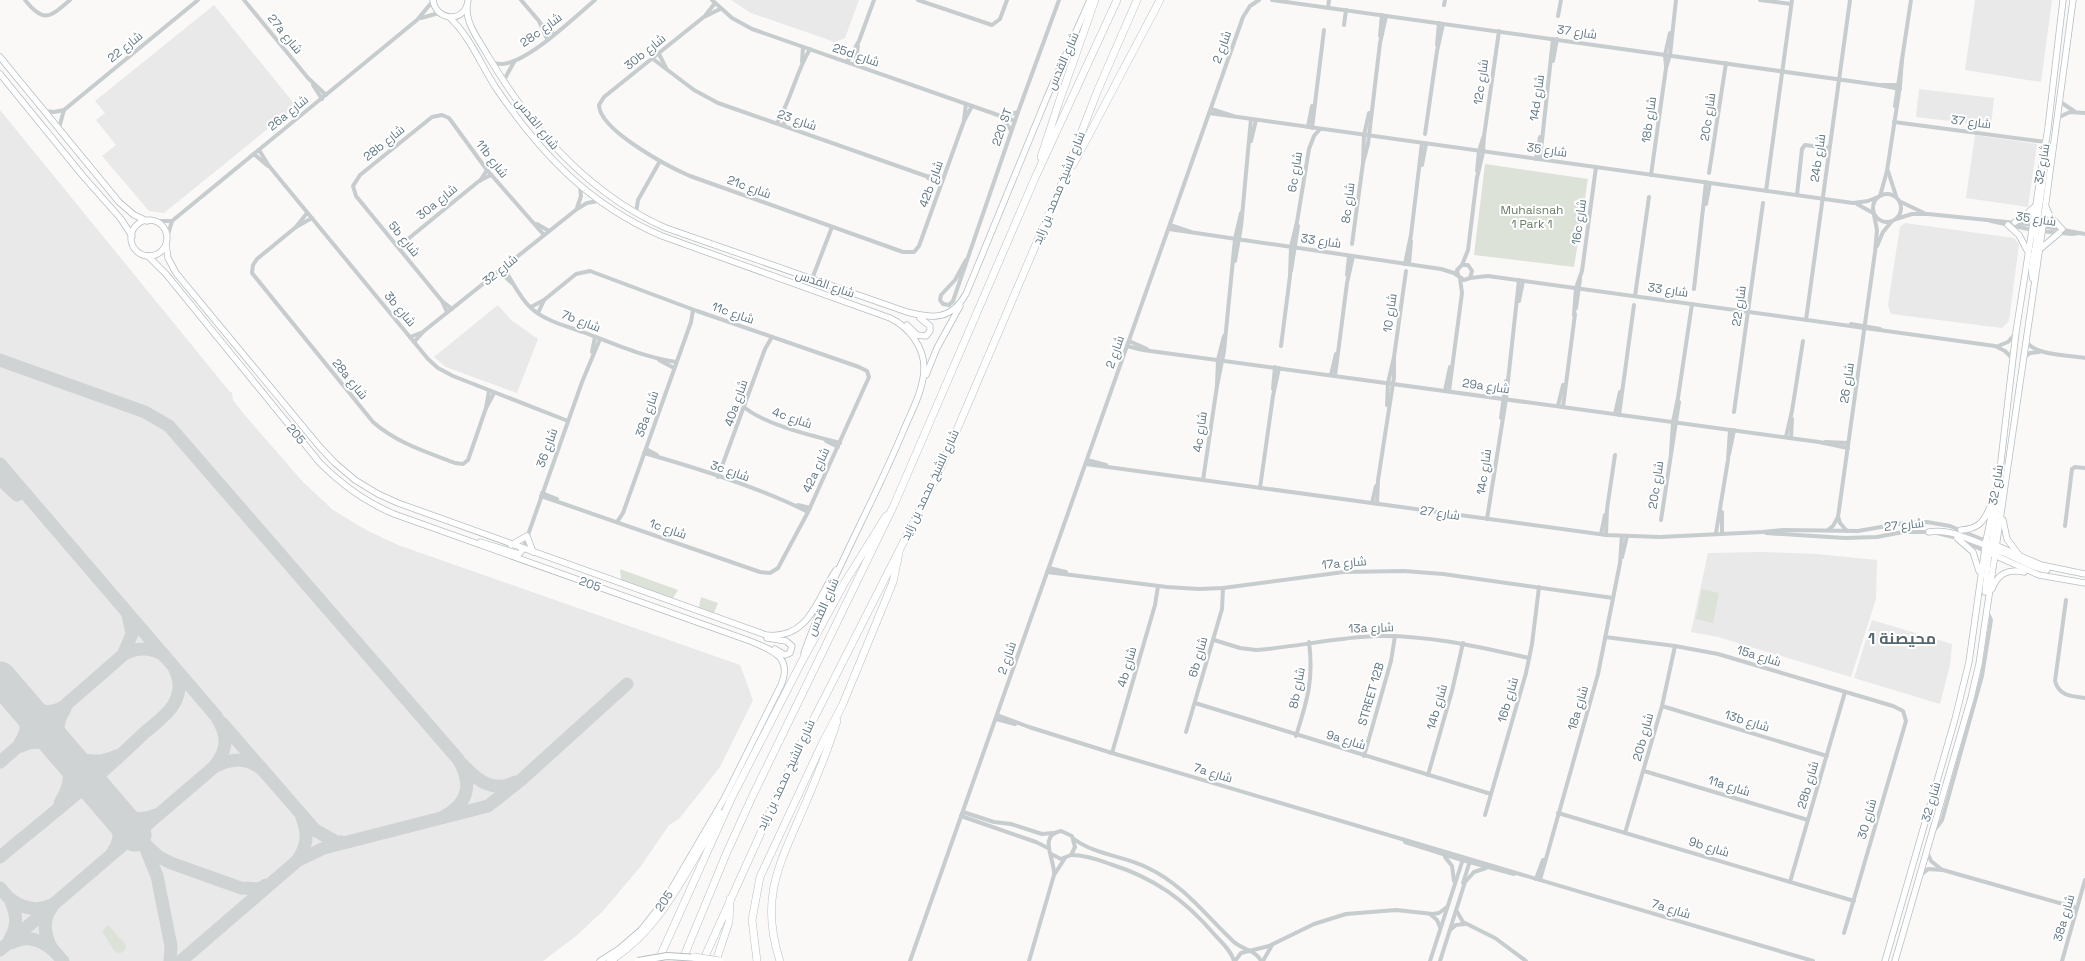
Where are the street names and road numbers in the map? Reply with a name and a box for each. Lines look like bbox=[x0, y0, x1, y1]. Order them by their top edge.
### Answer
street label: 28c شارع bbox=[517, 9, 565, 51]
street label: 27a شارع bbox=[264, 11, 306, 57]
street label: شارع 37 bbox=[1556, 21, 1598, 43]
street label: شارع 22 bbox=[104, 28, 146, 66]
street label: شارع 2 bbox=[1209, 28, 1235, 66]
street label: 30b شارع bbox=[621, 30, 669, 74]
street label: شارع القدس bbox=[1043, 30, 1083, 92]
street label: 25d شارع bbox=[830, 40, 882, 70]
street label: 12c شارع bbox=[1470, 58, 1492, 106]
street label: 14d شارع bbox=[1526, 74, 1548, 122]
street label: 26a شارع bbox=[264, 92, 312, 134]
street label: 20c شارع bbox=[1697, 92, 1719, 142]
street label: شارع القدس bbox=[511, 95, 563, 153]
street label: 18b شارع bbox=[1638, 96, 1660, 144]
street label: شارع 23 bbox=[775, 106, 819, 134]
street label: 220 ST bbox=[988, 106, 1016, 148]
street label: شارع 37 bbox=[1950, 112, 1992, 132]
street label: 28b شارع bbox=[360, 121, 408, 165]
street label: شارع الشيخ محمد بن زايد bbox=[1029, 129, 1089, 247]
street label: 24b شارع bbox=[1807, 133, 1829, 183]
street label: 11b شارع bbox=[472, 137, 512, 181]
street label: شارع 35 bbox=[1526, 139, 1568, 161]
street label: شارع 32 bbox=[2031, 142, 2053, 185]
street label: 6c شارع bbox=[1284, 151, 1306, 193]
street label: 42b شارع bbox=[915, 158, 947, 210]
street label: 21c شارع bbox=[725, 172, 773, 202]
street label: 30a شارع bbox=[413, 181, 461, 223]
street label: 8c شارع bbox=[1338, 182, 1358, 224]
street label: 16c شارع bbox=[1568, 198, 1590, 246]
street label: شارع 35 bbox=[2015, 208, 2057, 230]
street label: 5b شارع bbox=[385, 218, 423, 260]
street label: شارع 33 bbox=[1300, 230, 1342, 252]
street label: شارع 32 bbox=[479, 251, 521, 289]
street label: شارع القدس bbox=[793, 266, 857, 302]
street label: شارع 33 bbox=[1647, 279, 1689, 301]
street label: شارع 22 bbox=[1728, 285, 1750, 327]
street label: 3b شارع bbox=[381, 288, 419, 330]
street label: شارع 10 bbox=[1379, 292, 1401, 333]
street label: 11c شارع bbox=[710, 298, 756, 328]
street label: 7b شارع bbox=[559, 306, 603, 336]
street label: شارع 2 bbox=[1102, 333, 1128, 370]
street label: 28a شارع bbox=[329, 355, 371, 403]
street label: شارع 26 bbox=[1836, 362, 1858, 404]
street label: 29a شارع bbox=[1461, 375, 1511, 397]
street label: 40a شارع bbox=[721, 377, 751, 429]
street label: 38a شارع bbox=[632, 389, 662, 439]
street label: 4c شارع bbox=[770, 404, 814, 432]
street label: 4c شارع bbox=[1189, 411, 1211, 453]
street label: 205 bbox=[283, 420, 309, 448]
street label: شارع 36 bbox=[532, 426, 562, 470]
street label: شارع الشيخ محمد بن زايد bbox=[897, 427, 963, 543]
street label: 42a شارع bbox=[799, 445, 833, 495]
street label: 14c شارع bbox=[1473, 448, 1495, 496]
street label: 3c شارع bbox=[708, 457, 752, 485]
street label: 20c شارع bbox=[1645, 460, 1667, 510]
street label: شارع 32 bbox=[1985, 464, 2007, 506]
street label: شارع 27 bbox=[1419, 502, 1461, 524]
street label: 1c شارع bbox=[647, 515, 689, 543]
street label: شارع 27 bbox=[1883, 515, 1925, 535]
street label: 17a شارع bbox=[1321, 553, 1367, 573]
street label: 205 bbox=[577, 573, 603, 595]
street label: شارع القدس bbox=[803, 576, 843, 638]
street label: 13a شارع bbox=[1348, 619, 1394, 637]
street label: 6b شارع bbox=[1185, 635, 1211, 679]
street label: شارع 2 bbox=[994, 639, 1020, 676]
street label: 15a شارع bbox=[1735, 642, 1783, 670]
street label: 4b شارع bbox=[1114, 645, 1140, 689]
street label: STREET 12B bbox=[1354, 660, 1388, 728]
street label: 8b شارع bbox=[1285, 666, 1309, 710]
street label: 16b شارع bbox=[1494, 675, 1522, 725]
street label: 14b شارع bbox=[1423, 682, 1451, 732]
street label: 18a شارع bbox=[1564, 684, 1592, 732]
street label: 13b شارع bbox=[1723, 707, 1772, 735]
street label: 20b شارع bbox=[1629, 711, 1657, 763]
street label: شارع الشيخ محمد بن زايد bbox=[753, 717, 819, 833]
street label: 9a شارع bbox=[1324, 726, 1368, 754]
street label: 7a شارع bbox=[1192, 759, 1235, 787]
street label: 28b شارع bbox=[1794, 759, 1822, 811]
street label: 11a شارع bbox=[1706, 772, 1752, 800]
street label: شارع 32 bbox=[1918, 780, 1944, 824]
street label: شارع 30 bbox=[1854, 797, 1880, 841]
street label: 9b شارع bbox=[1687, 833, 1731, 861]
street label: 205 bbox=[651, 887, 677, 915]
street label: 38a شارع bbox=[2050, 893, 2078, 943]
street label: 7a شارع bbox=[1650, 895, 1693, 923]

